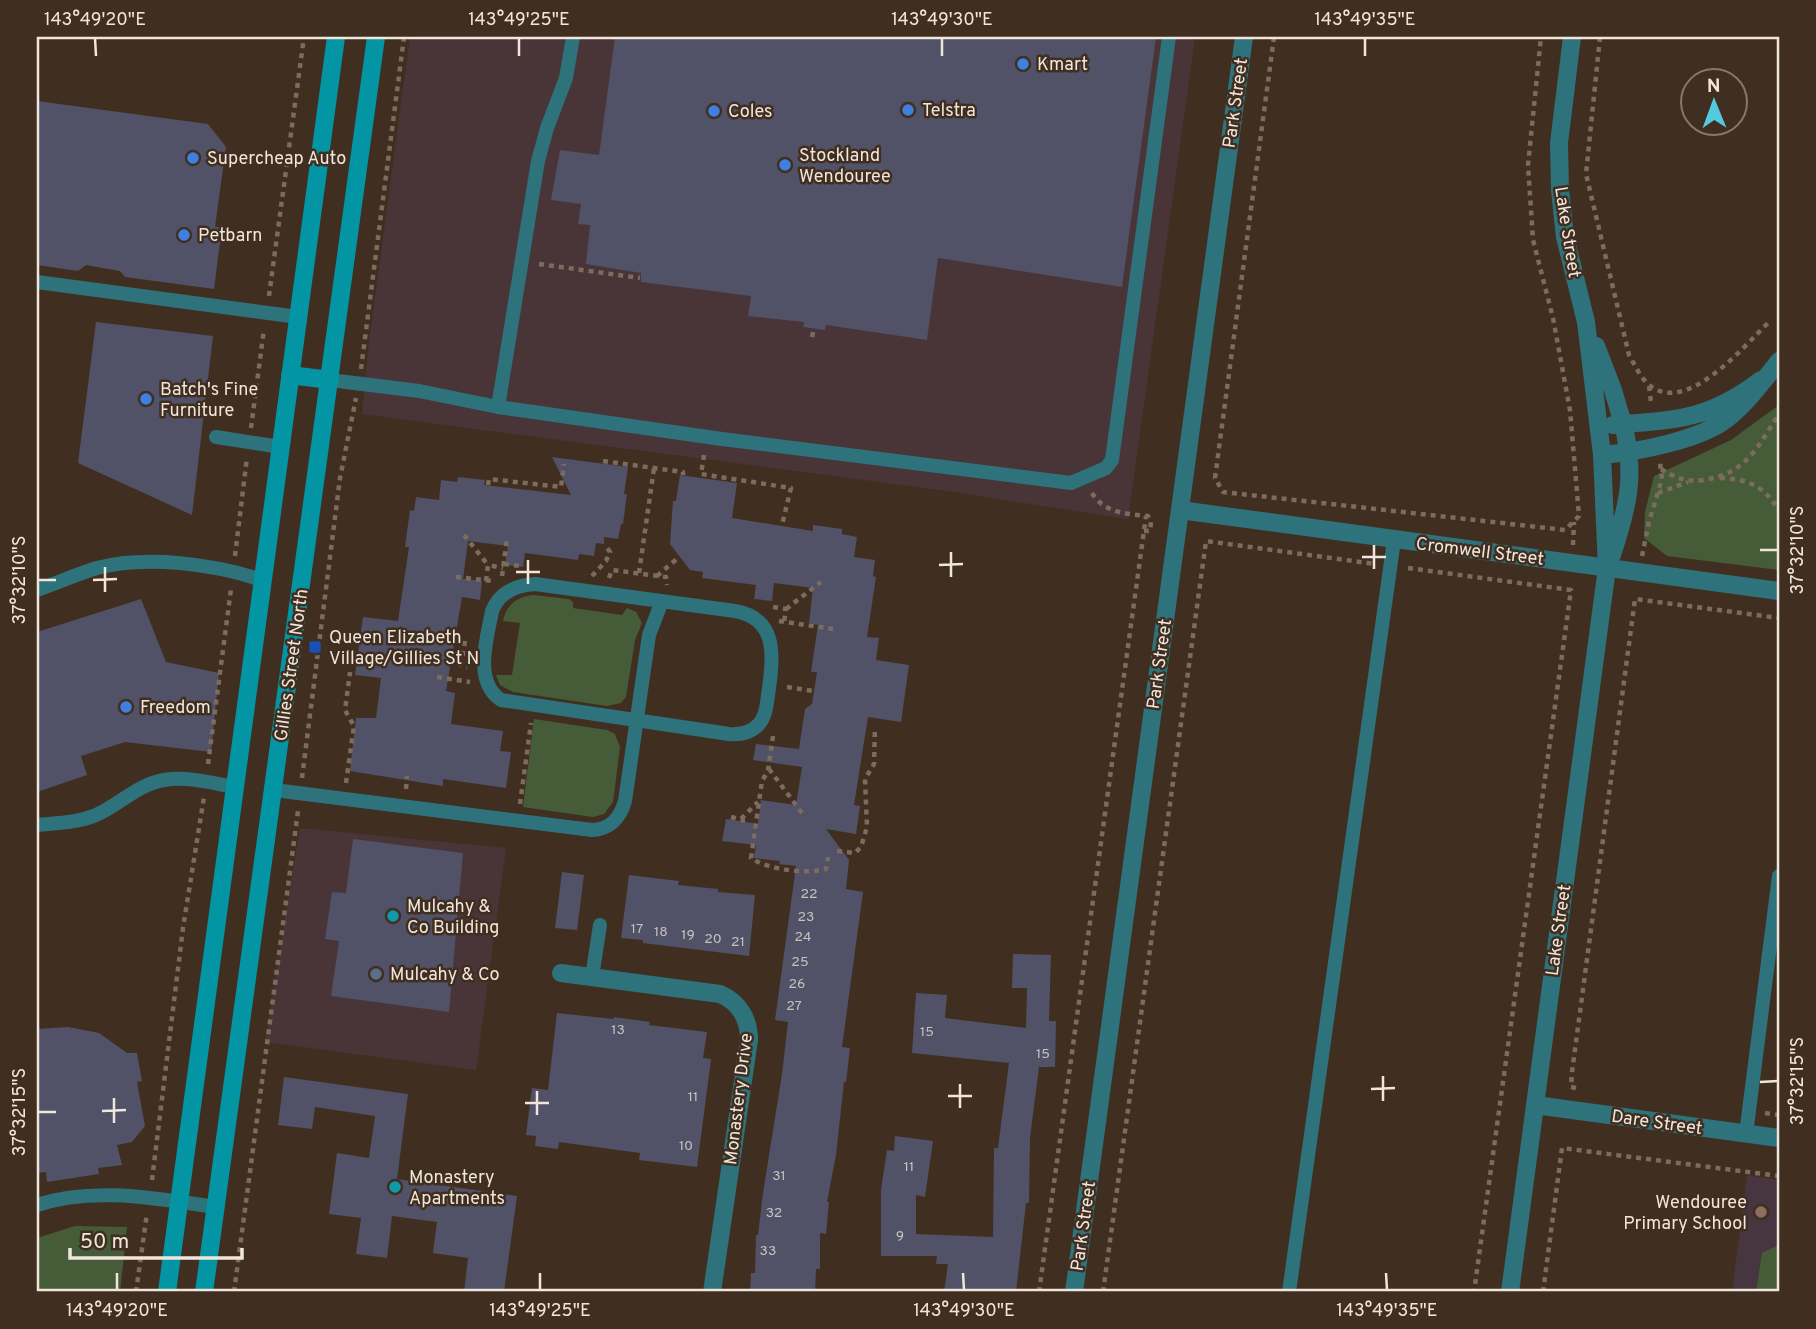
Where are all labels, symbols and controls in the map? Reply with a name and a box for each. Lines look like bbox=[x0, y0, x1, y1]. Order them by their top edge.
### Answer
text: 143°49'20"E bbox=[44, 9, 146, 32]
text: 143°49'25"E bbox=[468, 9, 570, 32]
text: 143°49'30"E bbox=[891, 9, 993, 32]
text: 143°49'35"E bbox=[1314, 9, 1416, 32]
place label: Kmart bbox=[1037, 54, 1088, 77]
marker: Kmart bbox=[1015, 56, 1031, 72]
street label: Park Street bbox=[1219, 57, 1254, 150]
north arrow bbox=[1680, 66, 1750, 136]
text: N bbox=[1707, 75, 1721, 99]
place label: Telstra bbox=[922, 100, 976, 123]
place label: Coles bbox=[728, 101, 772, 124]
marker: Telstra bbox=[900, 102, 916, 118]
marker: Coles bbox=[706, 103, 722, 119]
place label: Stockland Wendouree bbox=[799, 145, 891, 189]
place label: Supercheap Auto bbox=[207, 148, 346, 171]
marker: Supercheap Auto bbox=[185, 150, 201, 166]
marker: Stockland Wendouree bbox=[777, 157, 793, 173]
street label: Lake Street bbox=[1548, 185, 1585, 279]
place label: Petbarn bbox=[198, 225, 262, 248]
marker: Petbarn bbox=[176, 227, 192, 243]
place label: Batch's Fine Furniture bbox=[160, 379, 258, 423]
marker: Batch's Fine Furniture bbox=[138, 391, 154, 407]
text: 37°32'10"S bbox=[1787, 505, 1810, 595]
street label: Cromwell Street bbox=[1414, 533, 1545, 572]
text: 37°32'10"S bbox=[9, 535, 32, 625]
street label: Gillies Street North bbox=[270, 588, 315, 743]
street label: Park Street bbox=[1143, 618, 1178, 711]
place label: Queen Elizabeth Village/Gillies St N bbox=[329, 627, 479, 671]
marker: Queen Elizabeth Village/Gillies St N bbox=[307, 639, 323, 655]
place label: Freedom bbox=[140, 697, 211, 720]
marker: Freedom bbox=[118, 699, 134, 715]
street label: Lake Street bbox=[1542, 883, 1577, 977]
house number: 22 bbox=[800, 886, 818, 903]
place label: Mulcahy & Co Building bbox=[407, 896, 499, 940]
marker: Mulcahy & Co Building bbox=[385, 908, 401, 924]
house number: 23 bbox=[798, 909, 815, 926]
house number: 17 bbox=[631, 921, 643, 938]
house number: 18 bbox=[654, 924, 668, 941]
house number: 19 bbox=[681, 927, 695, 944]
house number: 24 bbox=[794, 929, 812, 946]
house number: 20 bbox=[704, 931, 722, 948]
house number: 21 bbox=[731, 934, 745, 951]
house number: 25 bbox=[791, 954, 809, 971]
place label: Mulcahy & Co bbox=[390, 964, 500, 987]
marker: Mulcahy & Co bbox=[368, 966, 384, 982]
house number: 26 bbox=[789, 976, 805, 993]
house number: 27 bbox=[786, 998, 802, 1015]
house number: 13 bbox=[611, 1022, 625, 1039]
house number: 15 bbox=[920, 1024, 934, 1041]
street label: Monastery Drive bbox=[720, 1032, 759, 1166]
text: 37°32'15"S bbox=[1787, 1037, 1810, 1125]
house number: 15 bbox=[1036, 1046, 1050, 1063]
text: 37°32'15"S bbox=[9, 1068, 32, 1156]
house number: 11 bbox=[688, 1089, 698, 1106]
street label: Dare Street bbox=[1610, 1106, 1704, 1141]
house number: 10 bbox=[679, 1138, 693, 1155]
house number: 11 bbox=[904, 1159, 914, 1176]
place label: Monastery Apartments bbox=[409, 1167, 505, 1211]
house number: 31 bbox=[772, 1168, 786, 1185]
marker: Monastery Apartments bbox=[387, 1179, 403, 1195]
street label: Park Street bbox=[1067, 1180, 1102, 1273]
place label: Wendouree Primary School bbox=[1623, 1192, 1747, 1236]
marker: Wendouree Primary School bbox=[1753, 1204, 1769, 1220]
house number: 32 bbox=[766, 1205, 782, 1222]
scale bar bbox=[70, 1217, 242, 1261]
house number: 9 bbox=[896, 1228, 904, 1245]
text: 50 m bbox=[80, 1229, 129, 1256]
house number: 33 bbox=[760, 1243, 776, 1260]
text: 143°49'20"E bbox=[66, 1300, 168, 1323]
text: 143°49'25"E bbox=[489, 1300, 591, 1323]
text: 143°49'30"E bbox=[913, 1300, 1015, 1323]
text: 143°49'35"E bbox=[1336, 1300, 1438, 1323]

